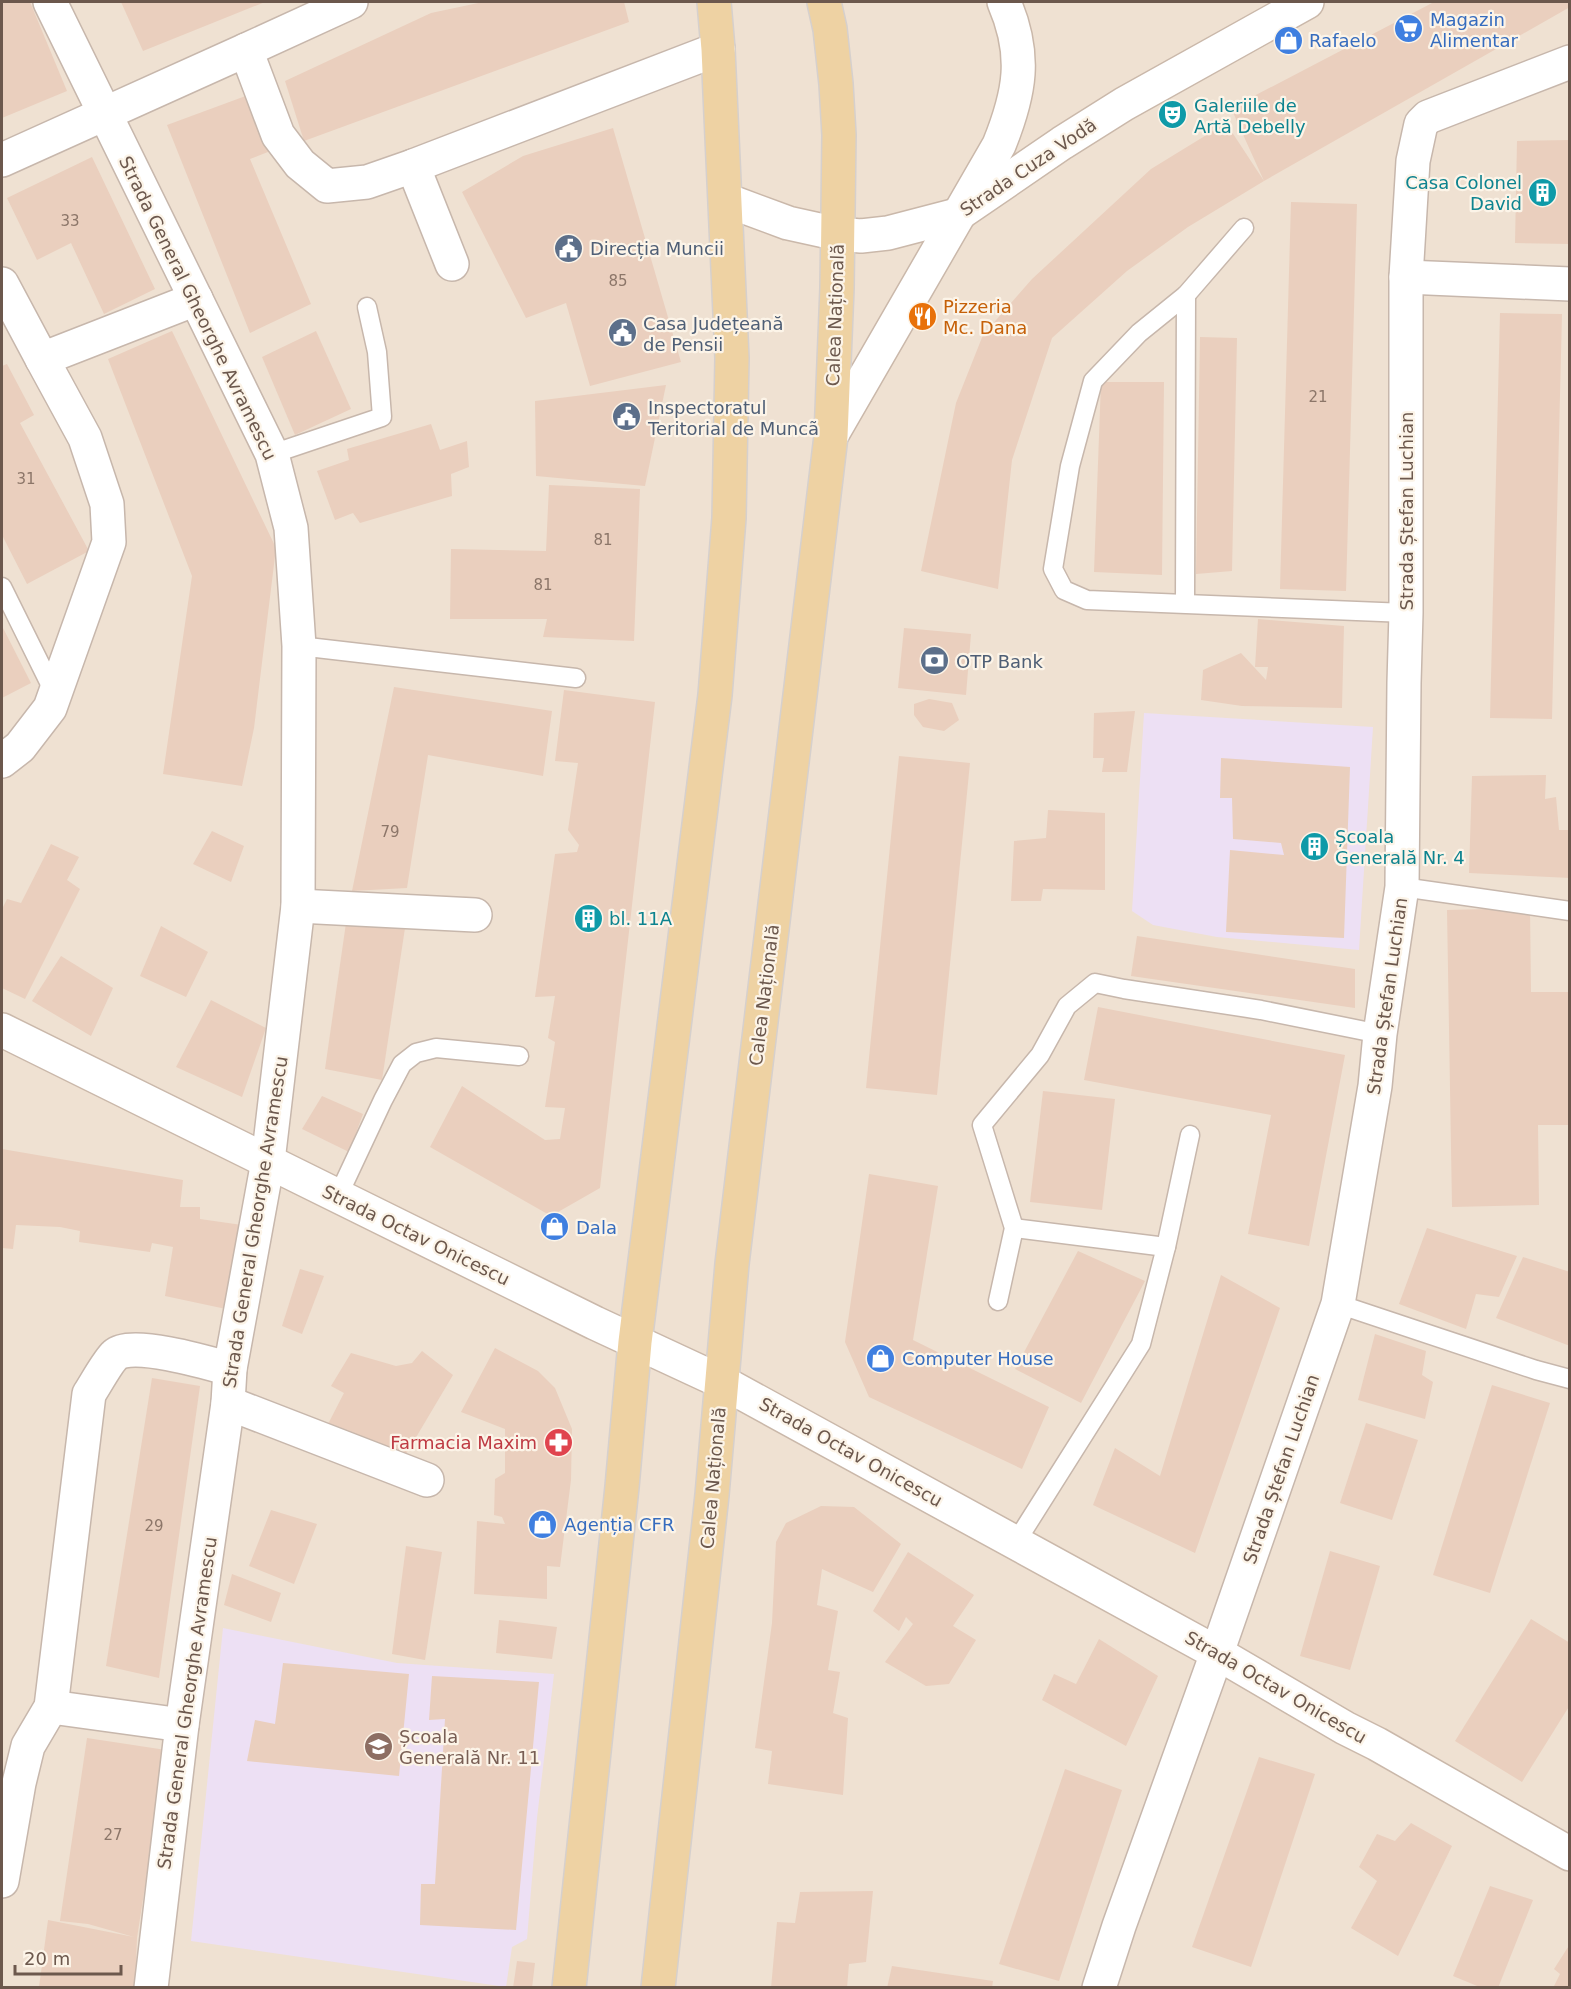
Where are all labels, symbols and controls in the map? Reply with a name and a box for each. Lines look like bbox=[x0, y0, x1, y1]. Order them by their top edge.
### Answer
place label: Magazin Alimentar bbox=[1430, 9, 1518, 51]
supermarket icon: Magazin Alimentar bbox=[1393, 13, 1425, 45]
shop icon: Rafaelo bbox=[1272, 24, 1304, 56]
place label: Rafaelo bbox=[1309, 30, 1377, 51]
place label: Galeriile de Artă Debelly bbox=[1194, 95, 1306, 137]
theatre icon: Galeriile de Artă Debelly bbox=[1157, 99, 1189, 131]
street label: Strada Cuza Vodă bbox=[956, 114, 1100, 220]
street label: Strada General Gheorghe Avramescu bbox=[115, 153, 281, 463]
place label: Casa Colonel David bbox=[1405, 172, 1522, 214]
building icon: Casa Colonel David bbox=[1527, 176, 1559, 208]
house number: 33 bbox=[60, 212, 80, 230]
public building icon: Direcția Muncii bbox=[553, 232, 585, 264]
place label: Direcția Muncii bbox=[590, 238, 724, 259]
street label: Calea Națională bbox=[822, 243, 848, 387]
house number: 85 bbox=[608, 272, 628, 290]
place label: Pizzeria Mc. Dana bbox=[943, 296, 1027, 338]
restaurant icon: Pizzeria Mc. Dana bbox=[906, 300, 938, 332]
place label: Casa Județeană de Pensii bbox=[643, 313, 784, 355]
public building icon: Casa Județeană de Pensii bbox=[606, 317, 638, 349]
house number: 21 bbox=[1308, 388, 1328, 406]
place label: Inspectoratul Teritorial de Muncã bbox=[647, 397, 819, 439]
public building icon: Inspectoratul Teritorial de Muncã bbox=[611, 401, 643, 433]
street label: Strada Ștefan Luchian bbox=[1396, 411, 1417, 611]
house number: 31 bbox=[16, 470, 36, 488]
house number: 81 bbox=[593, 531, 613, 549]
house number: 81 bbox=[533, 576, 553, 594]
bank icon: OTP Bank bbox=[919, 645, 951, 677]
place label: OTP Bank bbox=[956, 651, 1044, 672]
house number: 79 bbox=[380, 823, 400, 841]
place label: Școala Generală Nr. 4 bbox=[1335, 826, 1465, 868]
building icon: Școala Generală Nr. 4 bbox=[1298, 830, 1330, 862]
street label: Strada Ștefan Luchian bbox=[1363, 896, 1411, 1096]
building icon: bl. 11A bbox=[572, 902, 604, 934]
place label: bl. 11A bbox=[609, 908, 673, 929]
street label: Calea Națională bbox=[745, 923, 783, 1067]
street label: Strada General Gheorghe Avramescu bbox=[218, 1055, 292, 1389]
street label: Strada Octav Onicescu bbox=[319, 1180, 513, 1290]
shop icon: Dala bbox=[539, 1211, 571, 1243]
place label: Dala bbox=[576, 1217, 617, 1238]
shop icon: Computer House bbox=[865, 1342, 897, 1374]
place label: Computer House bbox=[902, 1348, 1054, 1369]
street label: Strada Ștefan Luchian bbox=[1239, 1371, 1323, 1567]
street label: Strada Octav Onicescu bbox=[756, 1393, 946, 1511]
street label: Calea Națională bbox=[696, 1406, 730, 1550]
pharmacy icon: Farmacia Maxim bbox=[542, 1426, 574, 1458]
place label: Farmacia Maxim bbox=[390, 1432, 537, 1453]
shop icon: Agenția CFR bbox=[527, 1508, 559, 1540]
place label: Agenția CFR bbox=[564, 1514, 674, 1535]
house number: 29 bbox=[144, 1517, 164, 1535]
street label: Strada General Gheorghe Avramescu bbox=[153, 1535, 221, 1871]
street label: Strada Octav Onicescu bbox=[1182, 1626, 1370, 1748]
place label: Școala Generală Nr. 11 bbox=[399, 1726, 540, 1768]
school or university icon: Școala Generală Nr. 11 bbox=[362, 1730, 394, 1762]
house number: 27 bbox=[103, 1826, 123, 1844]
scale bar bbox=[15, 1938, 122, 1976]
text: 20 m bbox=[24, 1948, 70, 1969]

